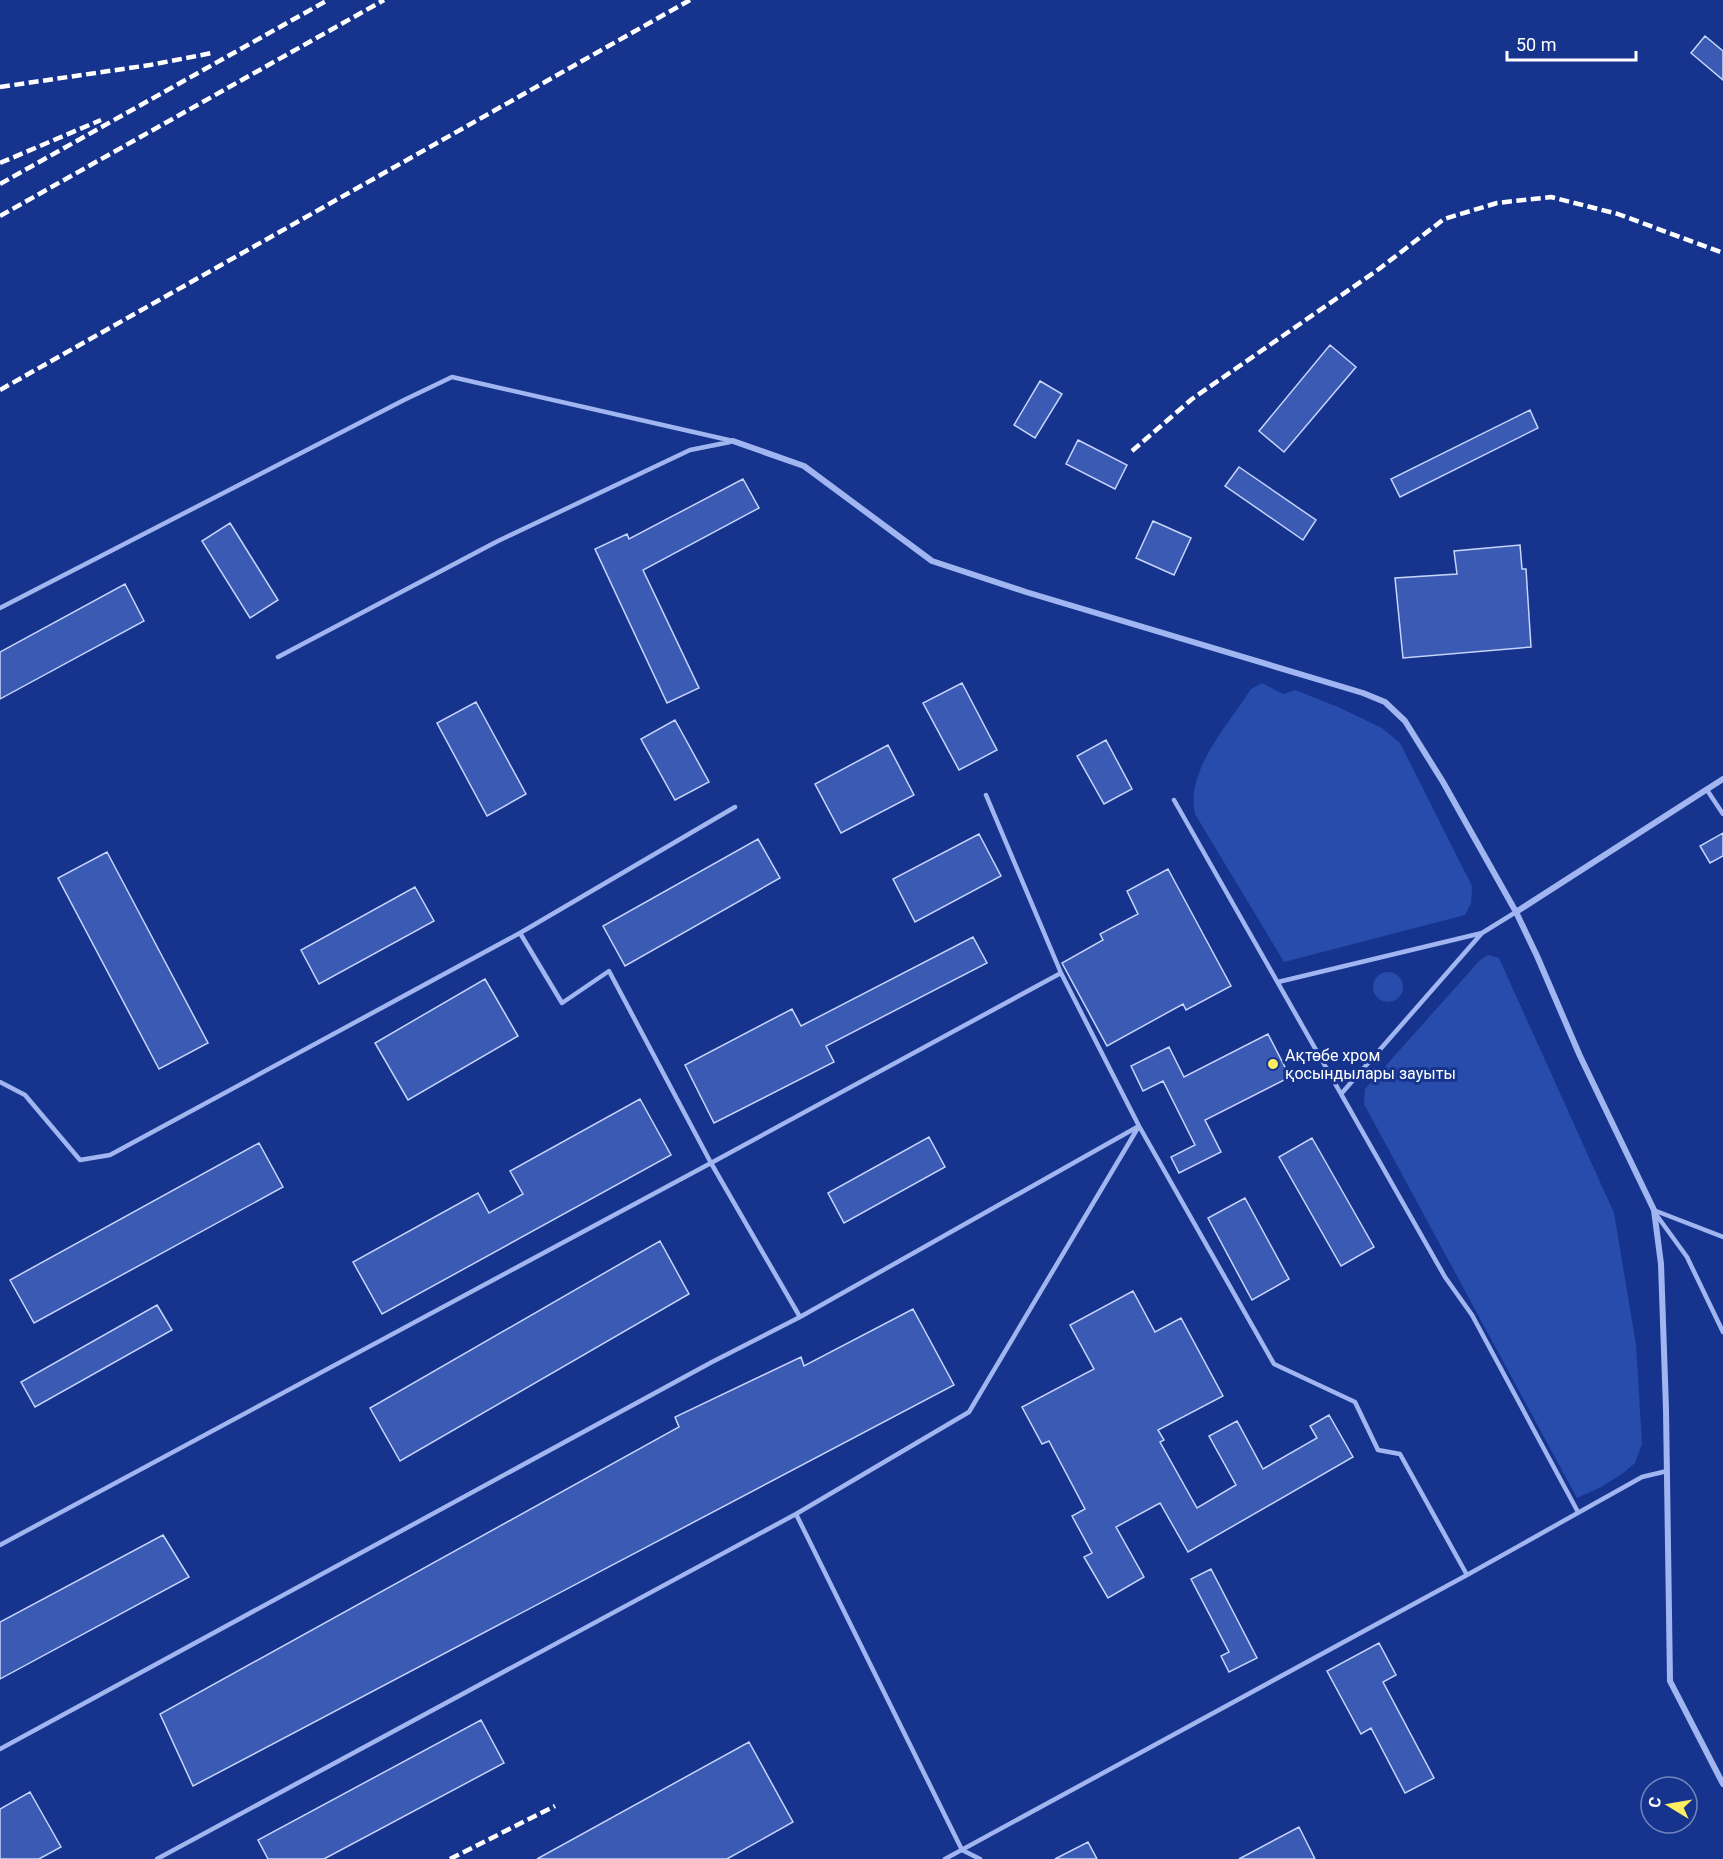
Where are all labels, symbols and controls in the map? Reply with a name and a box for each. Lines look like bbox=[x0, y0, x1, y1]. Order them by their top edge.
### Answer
scale bar bbox=[1507, 24, 1636, 62]
text: 50 m bbox=[1516, 34, 1556, 55]
place label: Ақтөбе хром қосындылары зауыты bbox=[1285, 1046, 1456, 1083]
marker: Ақтөбе хром қосындылары зауыты bbox=[1266, 1057, 1280, 1071]
north arrow bbox=[1639, 1775, 1699, 1835]
text: С bbox=[1644, 1795, 1665, 1809]

